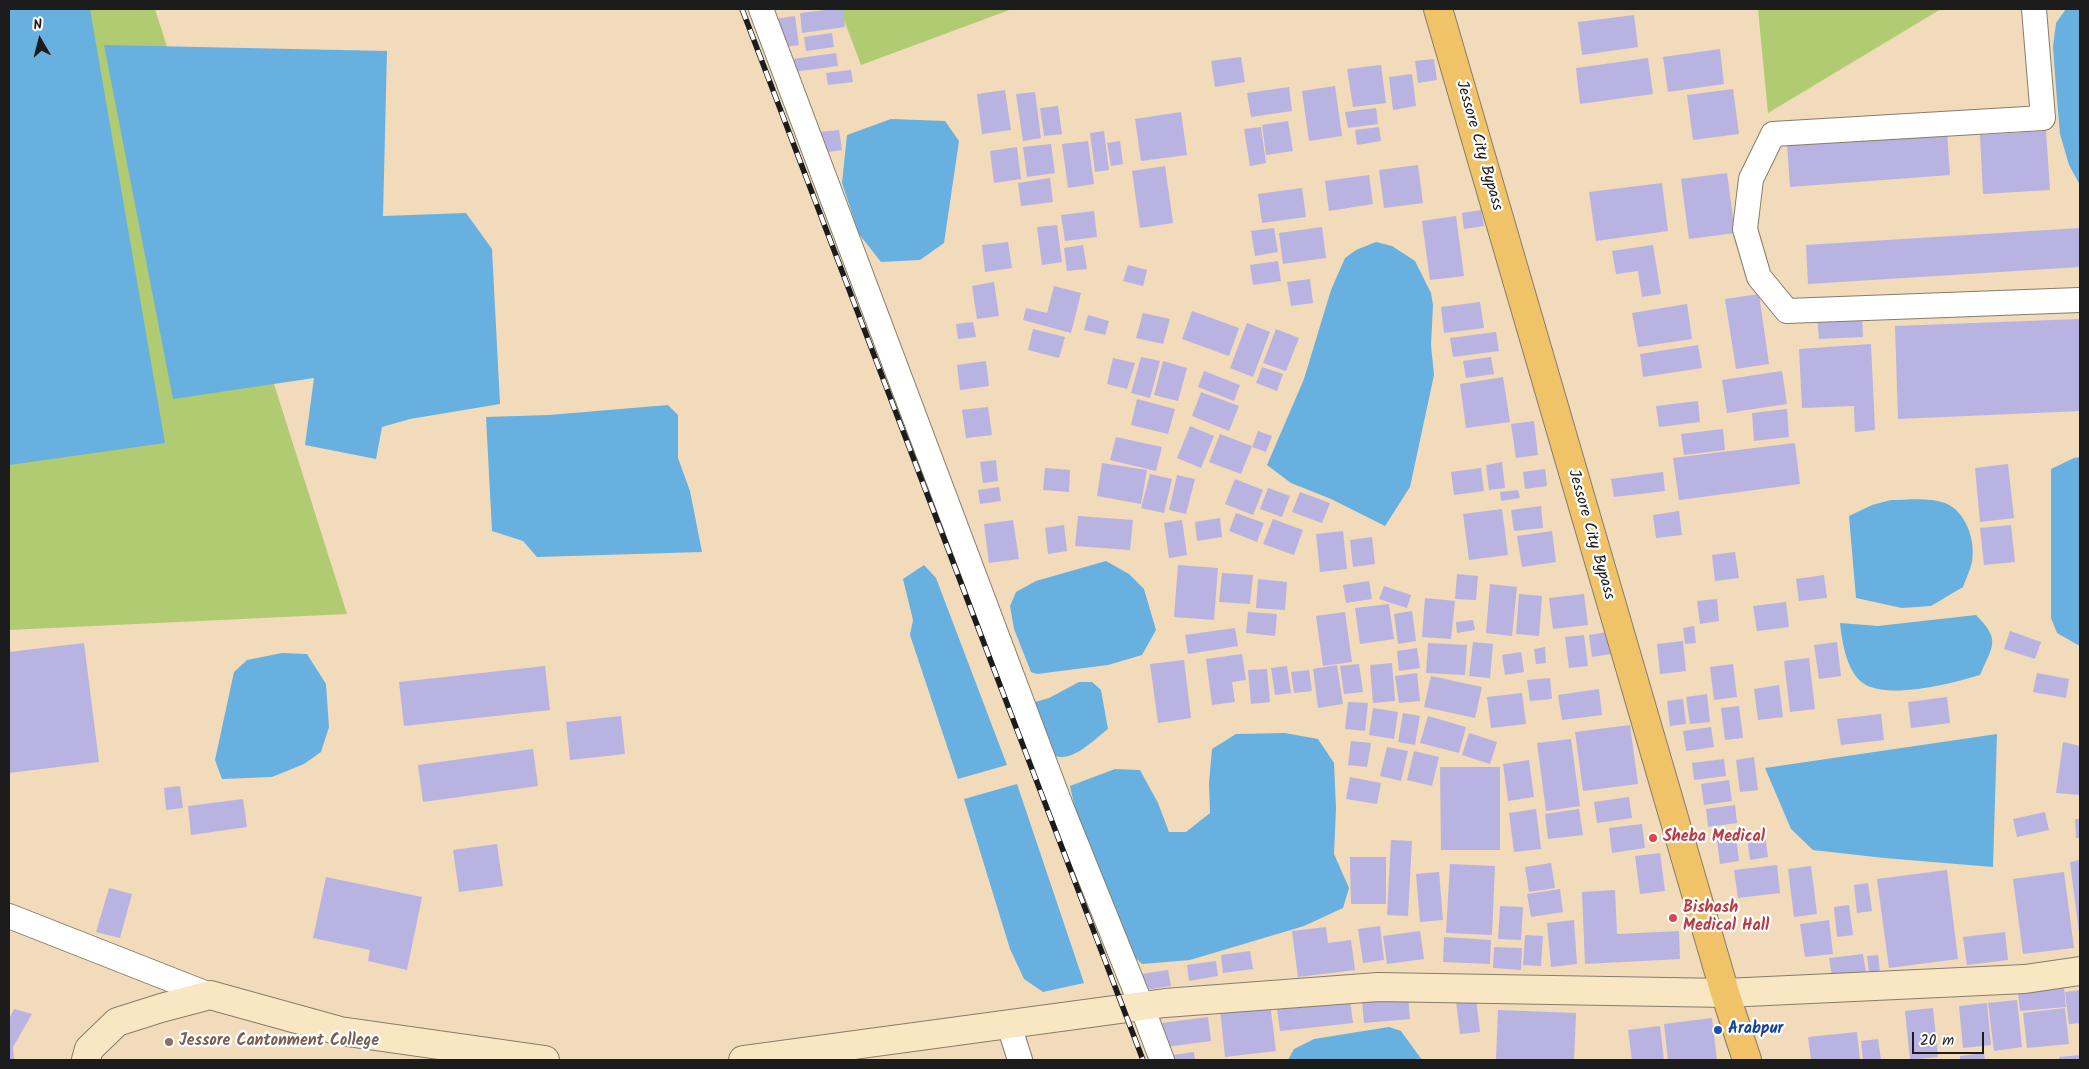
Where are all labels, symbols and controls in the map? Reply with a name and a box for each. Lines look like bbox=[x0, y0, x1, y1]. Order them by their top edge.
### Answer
text: N bbox=[32, 14, 44, 37]
north arrow bbox=[15, 15, 65, 65]
street label: Jessore City Bypass bbox=[1450, 79, 1506, 213]
street label: Jessore City Bypass bbox=[1562, 468, 1618, 602]
place label: Sheba Medical bbox=[1663, 828, 1765, 848]
marker: Sheba Medical bbox=[1647, 832, 1659, 844]
place label: Bishash Medical Hall bbox=[1683, 899, 1769, 937]
marker: Bishash Medical Hall bbox=[1667, 912, 1679, 924]
place label: Arabpur bbox=[1728, 1020, 1783, 1040]
scale bar bbox=[1914, 1022, 1986, 1054]
marker: Arabpur bbox=[1712, 1024, 1724, 1036]
text: 20 m bbox=[1920, 1029, 1954, 1053]
place label: Jessore Cantonment College bbox=[179, 1032, 379, 1052]
marker: Jessore Cantonment College bbox=[163, 1036, 175, 1048]

